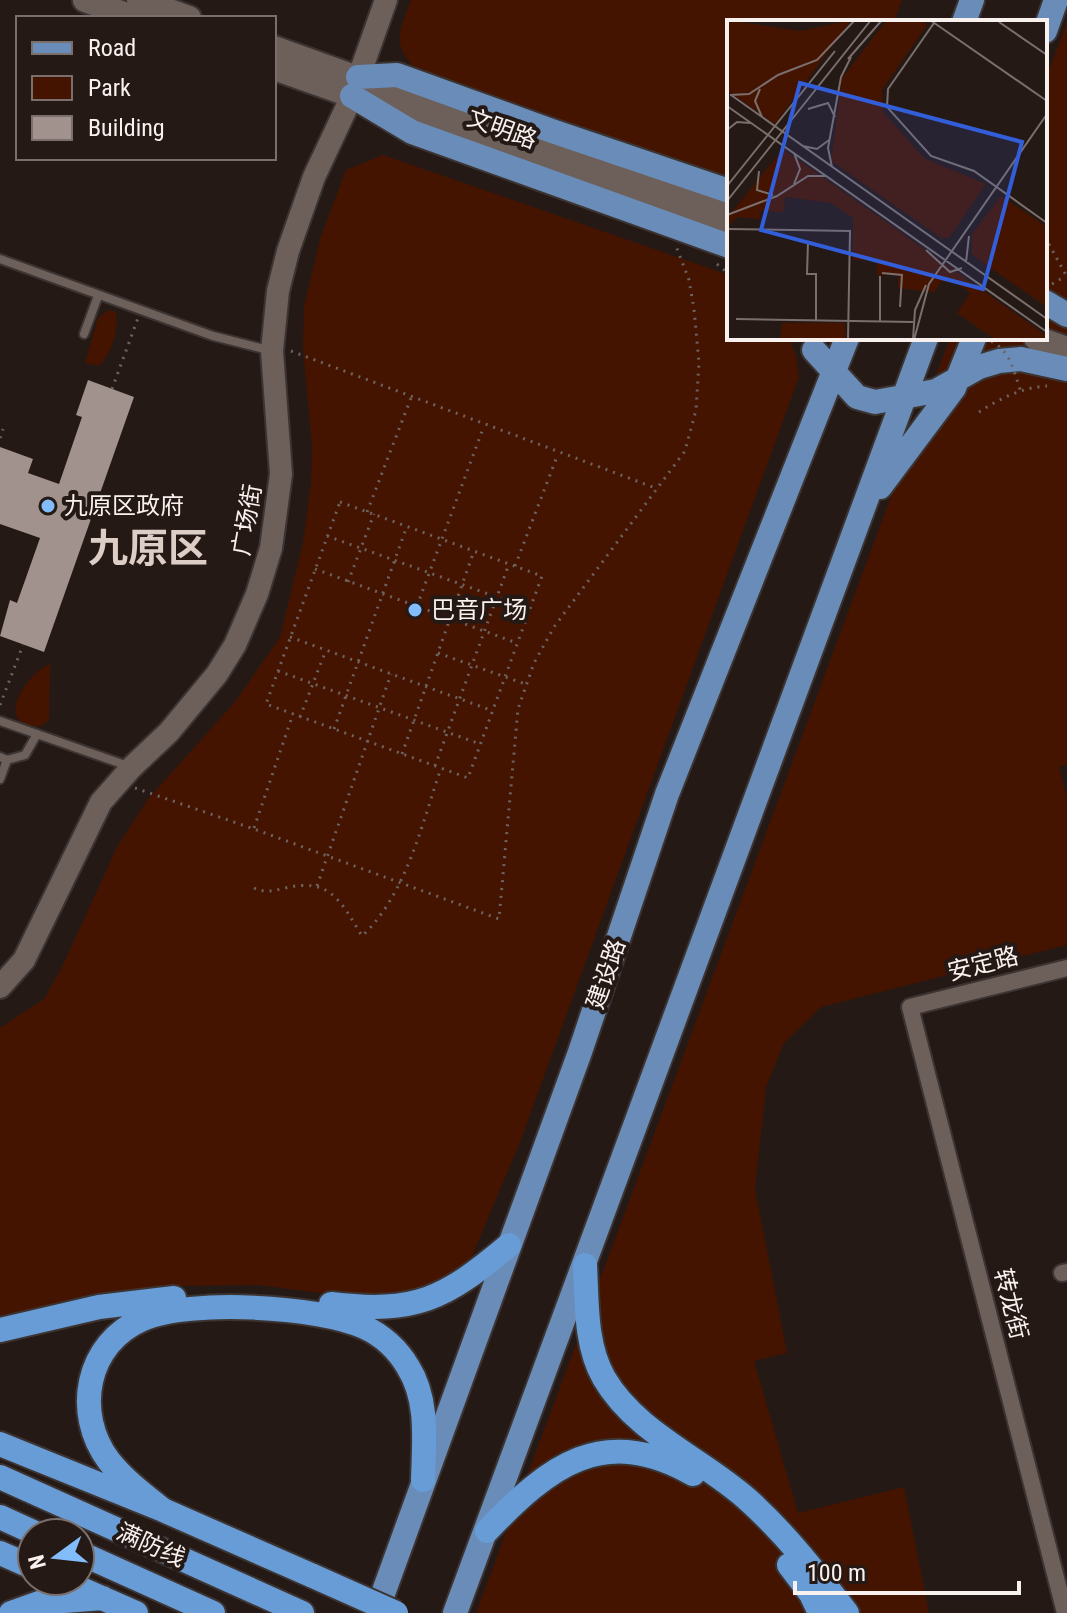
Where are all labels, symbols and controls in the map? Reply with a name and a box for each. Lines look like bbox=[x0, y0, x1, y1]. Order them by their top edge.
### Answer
legend bbox=[16, 16, 276, 160]
inset map bbox=[727, 20, 1047, 340]
text: Road bbox=[88, 34, 136, 62]
text: Park bbox=[88, 74, 131, 102]
street label: 文明路 bbox=[463, 104, 541, 154]
text: Building bbox=[88, 114, 165, 142]
street label: 广场街 bbox=[227, 482, 267, 558]
place label: 九原区政府 bbox=[64, 492, 184, 520]
marker: 九原区政府 bbox=[39, 497, 57, 515]
district label: 九原区 bbox=[88, 525, 208, 572]
place label: 巴音广场 bbox=[431, 596, 527, 624]
marker: 巴音广场 bbox=[406, 601, 424, 619]
street label: 建设路 bbox=[581, 935, 631, 1013]
street label: 安定路 bbox=[945, 942, 1021, 986]
street label: 转龙街 bbox=[989, 1266, 1033, 1342]
north arrow bbox=[16, 1517, 96, 1597]
street label: 满防线 bbox=[112, 1518, 190, 1572]
scale bar bbox=[795, 1545, 1019, 1595]
text: N bbox=[23, 1552, 51, 1572]
text: 100 m bbox=[807, 1559, 866, 1587]

